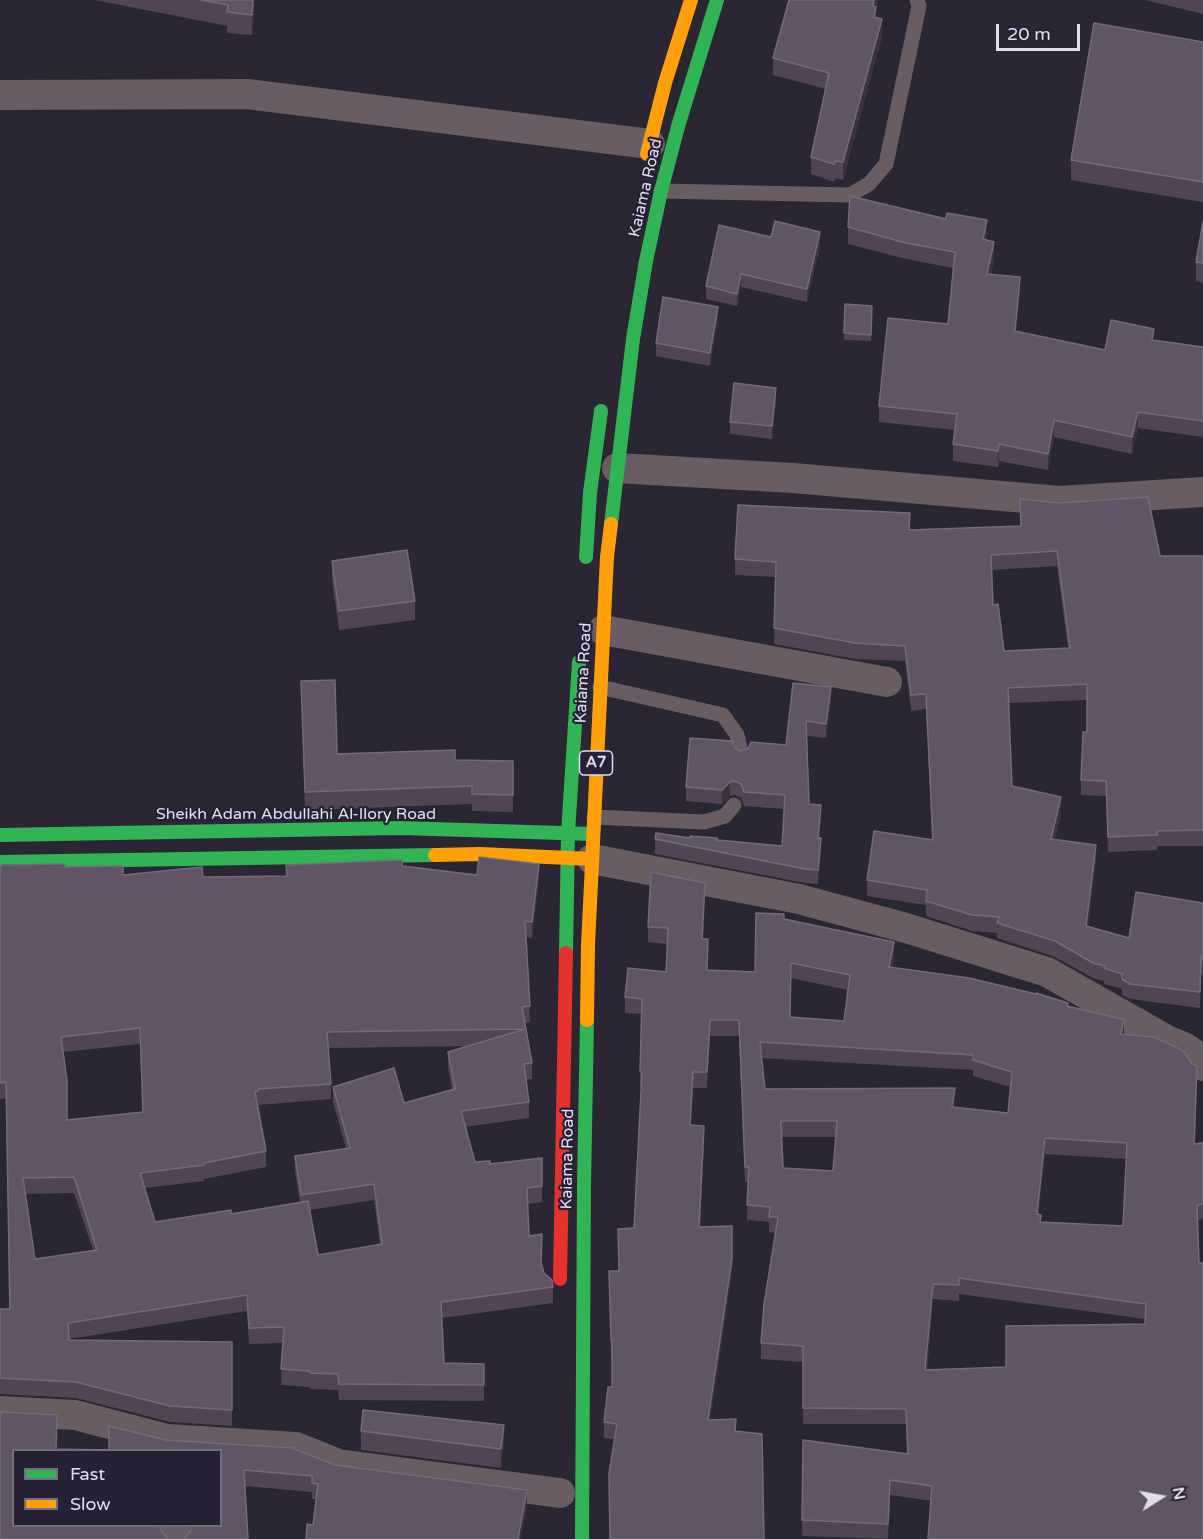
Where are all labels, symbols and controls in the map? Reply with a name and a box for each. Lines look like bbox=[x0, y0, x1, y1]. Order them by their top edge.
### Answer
scale bar bbox=[999, 12, 1083, 50]
text: 20 m bbox=[1007, 23, 1051, 45]
street label: Kaiama Road bbox=[625, 137, 667, 239]
street label: Kaiama Road bbox=[572, 622, 596, 724]
road number: A7 bbox=[580, 751, 612, 775]
street label: Sheikh Adam Abdullahi Al-Ilory Road bbox=[156, 805, 436, 825]
street label: Kaiama Road bbox=[558, 1108, 578, 1210]
legend bbox=[12, 1449, 222, 1527]
text: Fast bbox=[70, 1463, 105, 1485]
north arrow bbox=[1131, 1467, 1191, 1527]
text: N bbox=[1168, 1485, 1190, 1502]
text: Slow bbox=[70, 1493, 111, 1515]

